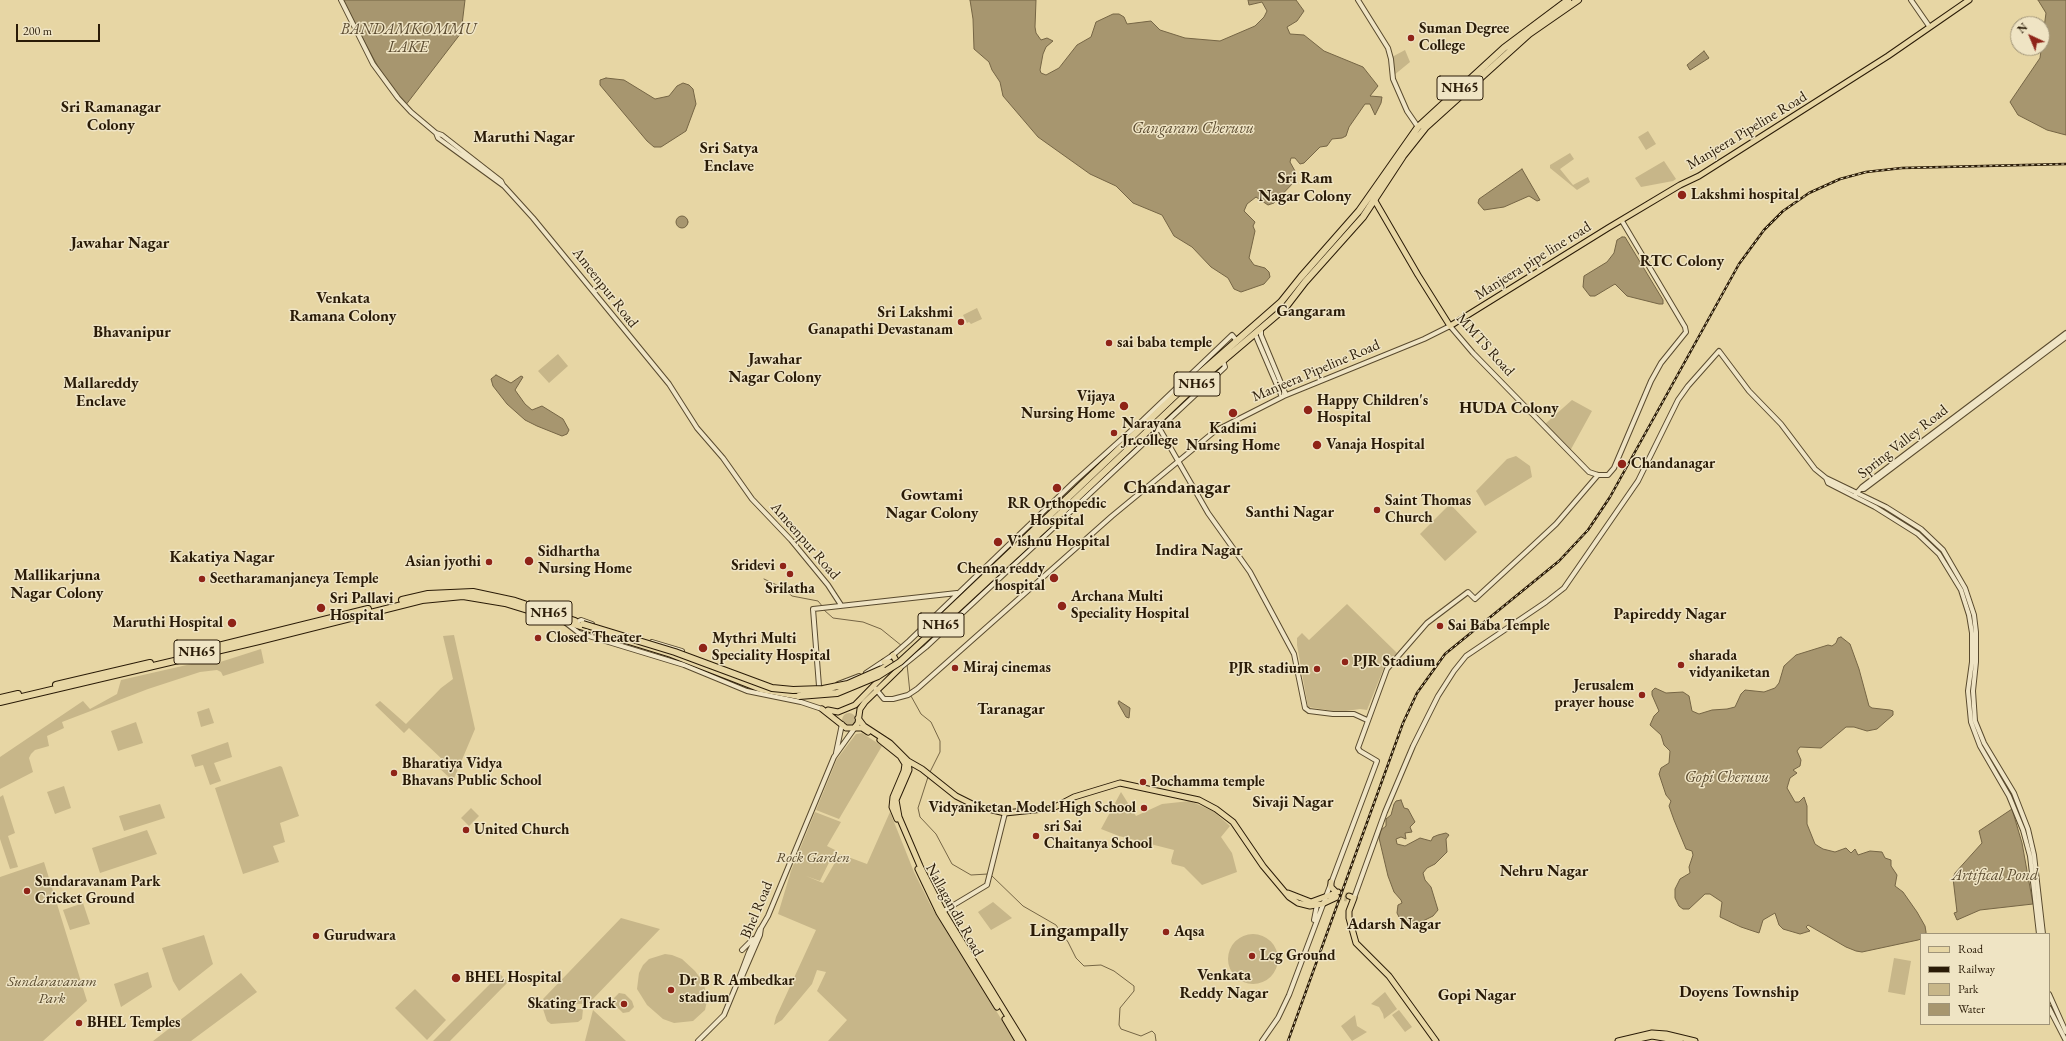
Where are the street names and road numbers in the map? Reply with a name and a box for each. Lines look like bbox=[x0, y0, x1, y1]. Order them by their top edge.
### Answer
road number: NH65 bbox=[1437, 76, 1483, 100]
street label: Manjeera Pipeline Road bbox=[1684, 88, 1810, 174]
street label: Manjeera pipe line road bbox=[1471, 218, 1595, 304]
street label: Ameenpur Road bbox=[568, 244, 642, 332]
street label: MMTS Road bbox=[1452, 310, 1518, 380]
street label: Manjeera Pipeline Road bbox=[1249, 336, 1383, 406]
road number: NH65 bbox=[1174, 372, 1220, 396]
street label: Spring Valley Road bbox=[1854, 401, 1952, 483]
street label: Ameenpur Road bbox=[767, 499, 843, 583]
road number: NH65 bbox=[526, 601, 572, 625]
road number: NH65 bbox=[918, 613, 964, 637]
road number: NH65 bbox=[174, 640, 220, 664]
street label: Nallagandla Road bbox=[921, 861, 987, 959]
street label: Bhel Road bbox=[737, 879, 777, 941]

